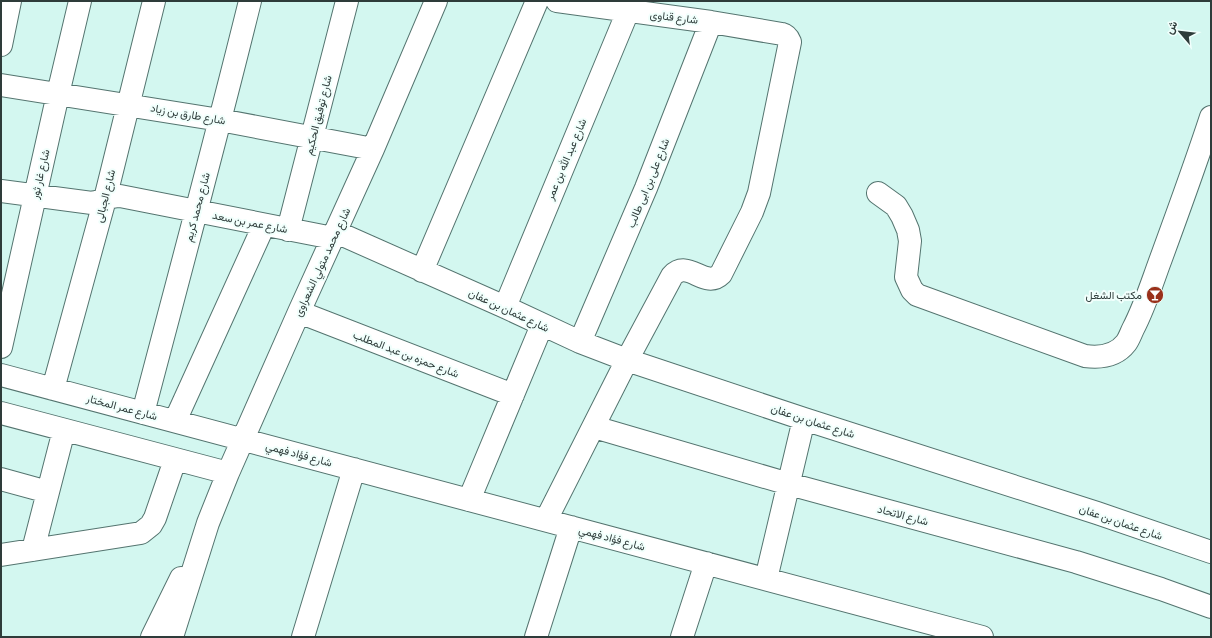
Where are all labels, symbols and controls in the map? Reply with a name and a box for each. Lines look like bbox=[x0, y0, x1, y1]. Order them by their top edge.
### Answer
street label: شارع قناوى bbox=[649, 8, 699, 28]
north arrow bbox=[1160, 12, 1200, 52]
text: ش bbox=[1163, 19, 1180, 36]
street label: شارع توفيق الحكيم bbox=[302, 74, 336, 157]
street label: شارع طارق بن زياد bbox=[149, 101, 227, 129]
street label: شارع عبد الله بن عمر bbox=[543, 116, 591, 203]
street label: شارع على بن ابى طالب bbox=[625, 136, 673, 230]
street label: شارع غار ثور bbox=[28, 148, 54, 201]
street label: شارع الجبالى bbox=[93, 168, 119, 224]
street label: شارع محمد كريم bbox=[182, 171, 214, 244]
street label: شارع محمد متولي الشعراوى bbox=[291, 205, 356, 320]
street label: شارع عمر بن سعد bbox=[211, 209, 289, 237]
bar icon: مكتب الشغل bbox=[1145, 285, 1165, 305]
street label: شارع عثمان بن عفان bbox=[466, 286, 551, 336]
place label: مكتب الشغل bbox=[1086, 289, 1142, 302]
street label: شارع حمزه بن عبد المطلب bbox=[351, 328, 461, 382]
street label: شارع عمر المختار bbox=[84, 392, 159, 424]
street label: شارع عثمان بن عفان bbox=[769, 402, 857, 442]
street label: شارع فؤاد فهمي bbox=[264, 439, 334, 473]
street label: شارع الاتحاد bbox=[876, 502, 930, 530]
street label: شارع عثمان بن عفان bbox=[1077, 502, 1165, 544]
street label: شارع فؤاد فهمي bbox=[577, 523, 647, 557]

